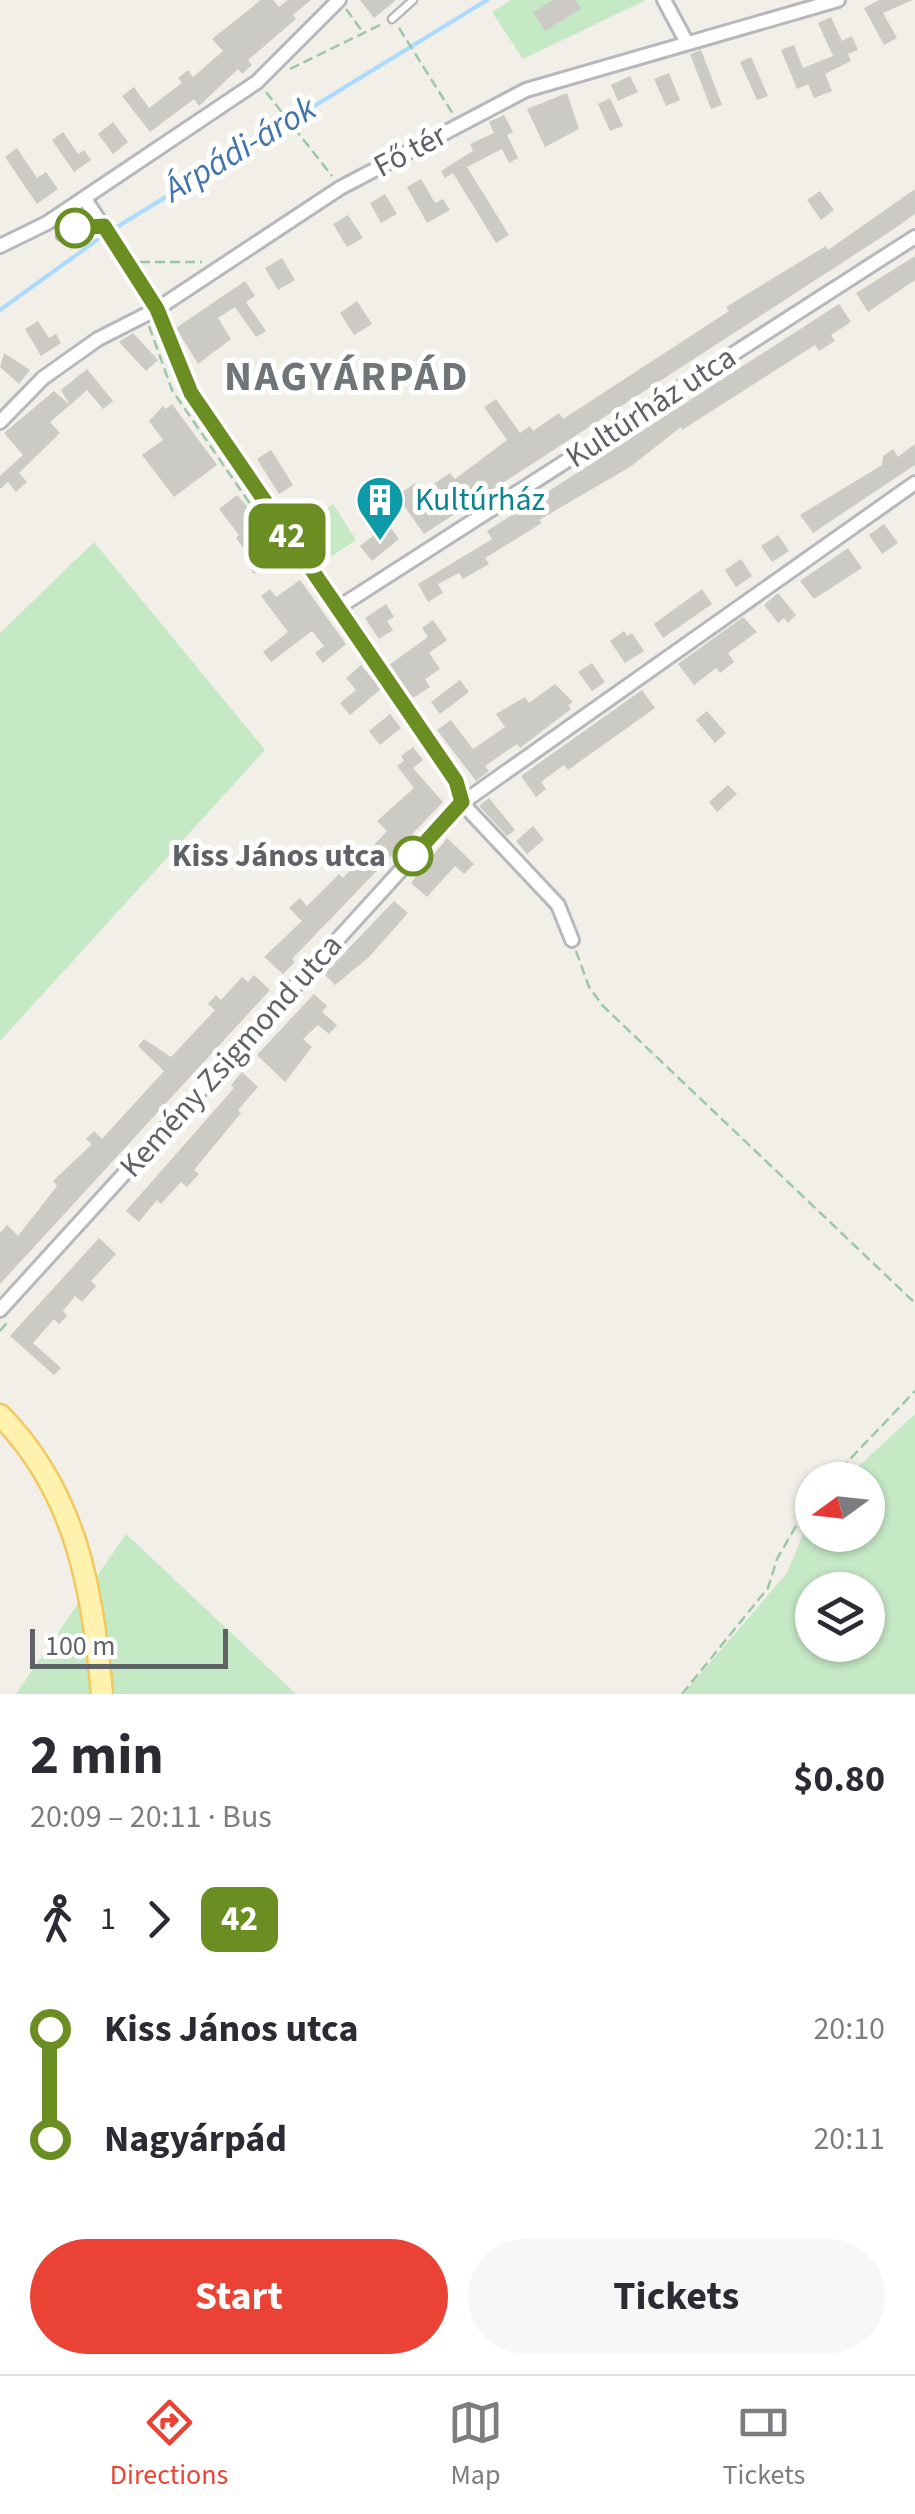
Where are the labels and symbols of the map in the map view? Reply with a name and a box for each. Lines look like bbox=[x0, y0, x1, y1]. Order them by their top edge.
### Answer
water label: Árpádi-árok bbox=[153, 83, 327, 215]
street label: Fő tér bbox=[365, 112, 455, 189]
unlabelled marker bbox=[56, 209, 94, 247]
street label: Kultúrház utca bbox=[557, 335, 745, 479]
district label: NAGYÁRPÁD bbox=[224, 347, 470, 407]
building icon: Kultúrház bbox=[354, 474, 406, 542]
place label: Kultúrház bbox=[415, 477, 545, 523]
line badge: 42 bbox=[242, 504, 332, 568]
place label: Kiss János utca bbox=[172, 833, 386, 879]
marker: Kiss János utca bbox=[394, 837, 432, 875]
street label: Kemény Zsigmond utca bbox=[109, 924, 353, 1188]
north arrow bbox=[795, 1462, 885, 1552]
scale bar bbox=[30, 1624, 228, 1668]

